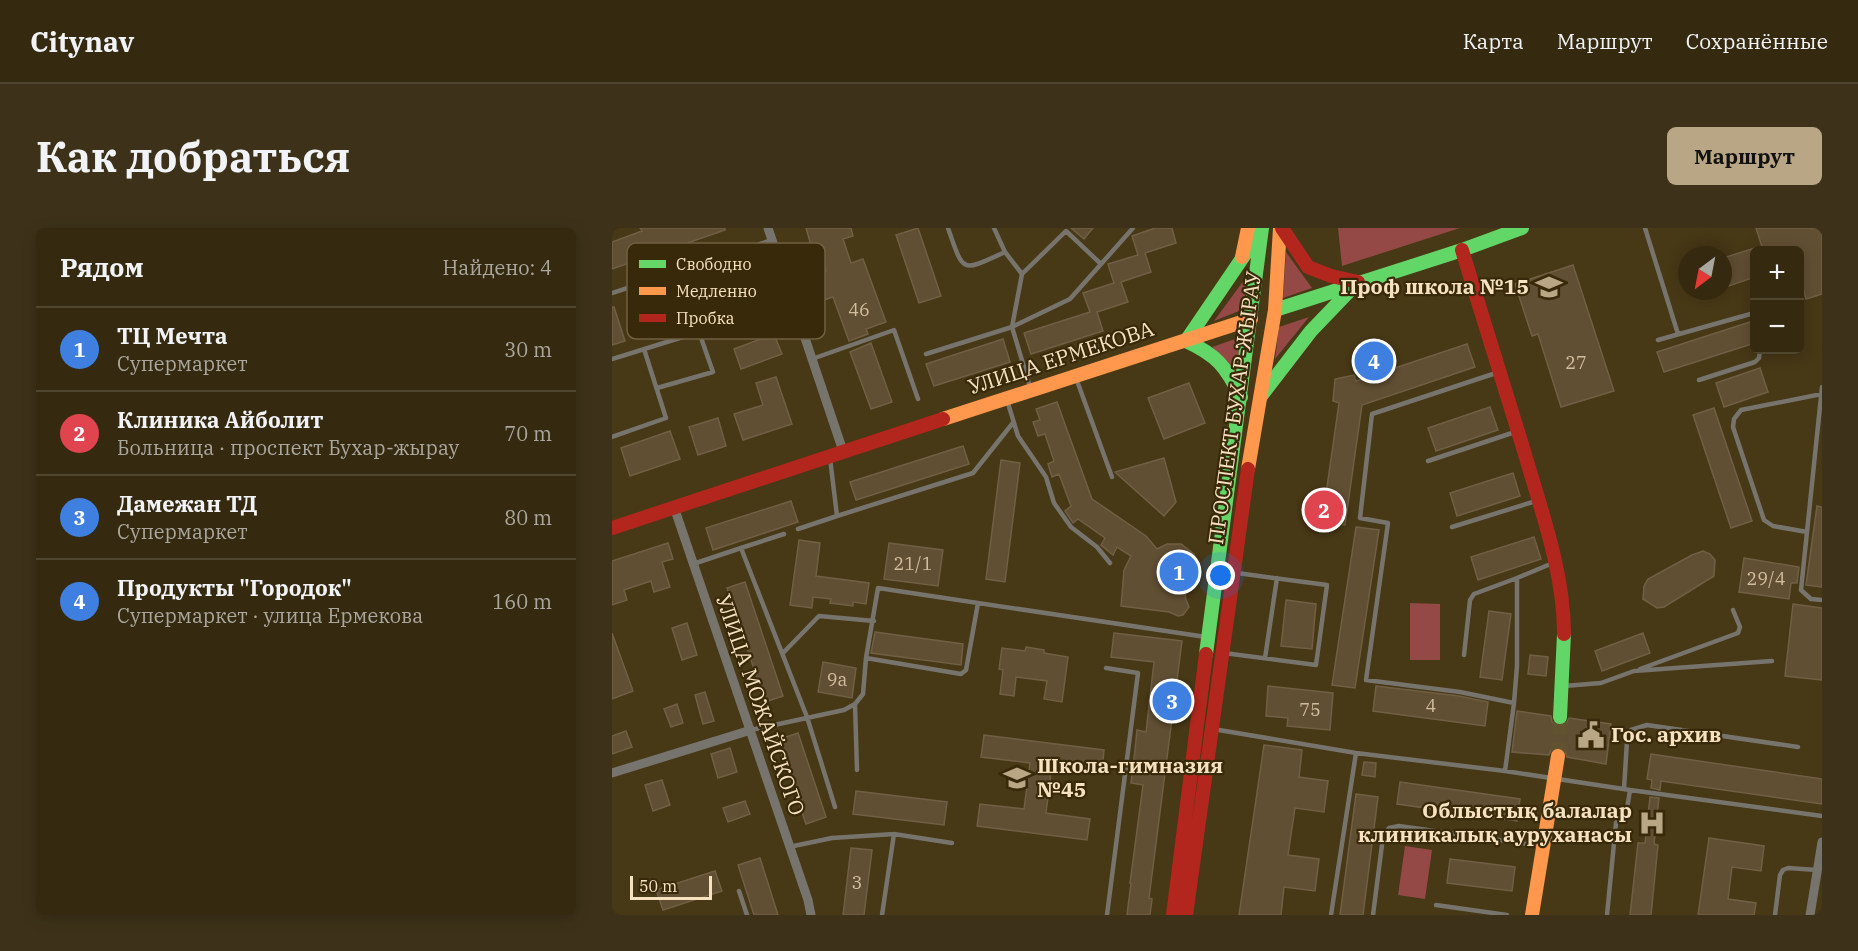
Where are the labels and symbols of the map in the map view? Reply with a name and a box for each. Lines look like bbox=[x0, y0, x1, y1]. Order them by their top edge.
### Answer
legend bbox=[627, 243, 825, 339]
north arrow bbox=[1678, 246, 1732, 300]
text: Свободно bbox=[676, 254, 752, 274]
street label: ПРОСПЕКТ БУХАР-ЖЫРАУ bbox=[1201, 269, 1267, 546]
place label: Проф школа №15 bbox=[1340, 272, 1529, 300]
school or university icon: Проф школа №15 bbox=[1534, 272, 1564, 302]
text: Медленно bbox=[676, 281, 757, 301]
house number: 46 bbox=[848, 298, 870, 321]
text: Пробка bbox=[676, 308, 735, 328]
street label: УЛИЦА ЕРМЕКОВА bbox=[964, 314, 1158, 400]
pin: 4 bbox=[1354, 338, 1394, 384]
house number: 27 bbox=[1565, 351, 1587, 374]
pin: 2 bbox=[1304, 488, 1344, 532]
pin: 1 bbox=[1160, 550, 1198, 594]
house number: 21/1 bbox=[894, 552, 933, 575]
your location bbox=[1206, 561, 1235, 590]
house number: 29/4 bbox=[1747, 567, 1786, 590]
street label: УЛИЦА МОЖАЙСКОГО bbox=[710, 590, 812, 819]
house number: 9а bbox=[827, 668, 847, 691]
pin: 3 bbox=[1152, 678, 1192, 724]
house number: 4 bbox=[1426, 694, 1436, 717]
house number: 75 bbox=[1299, 698, 1321, 721]
public building icon: Гос. архив bbox=[1576, 720, 1606, 750]
place label: Гос. архив bbox=[1611, 720, 1721, 748]
place label: Школа-гимназия №45 bbox=[1037, 751, 1223, 803]
school or university icon: Школа-гимназия №45 bbox=[1002, 763, 1032, 793]
place label: Облыстық балалар клиникалық ауруханасы bbox=[1358, 796, 1632, 848]
hospital icon: Облыстық балалар клиникалық ауруханасы bbox=[1637, 808, 1667, 838]
house number: 3 bbox=[852, 871, 862, 894]
scale bar bbox=[630, 873, 712, 900]

